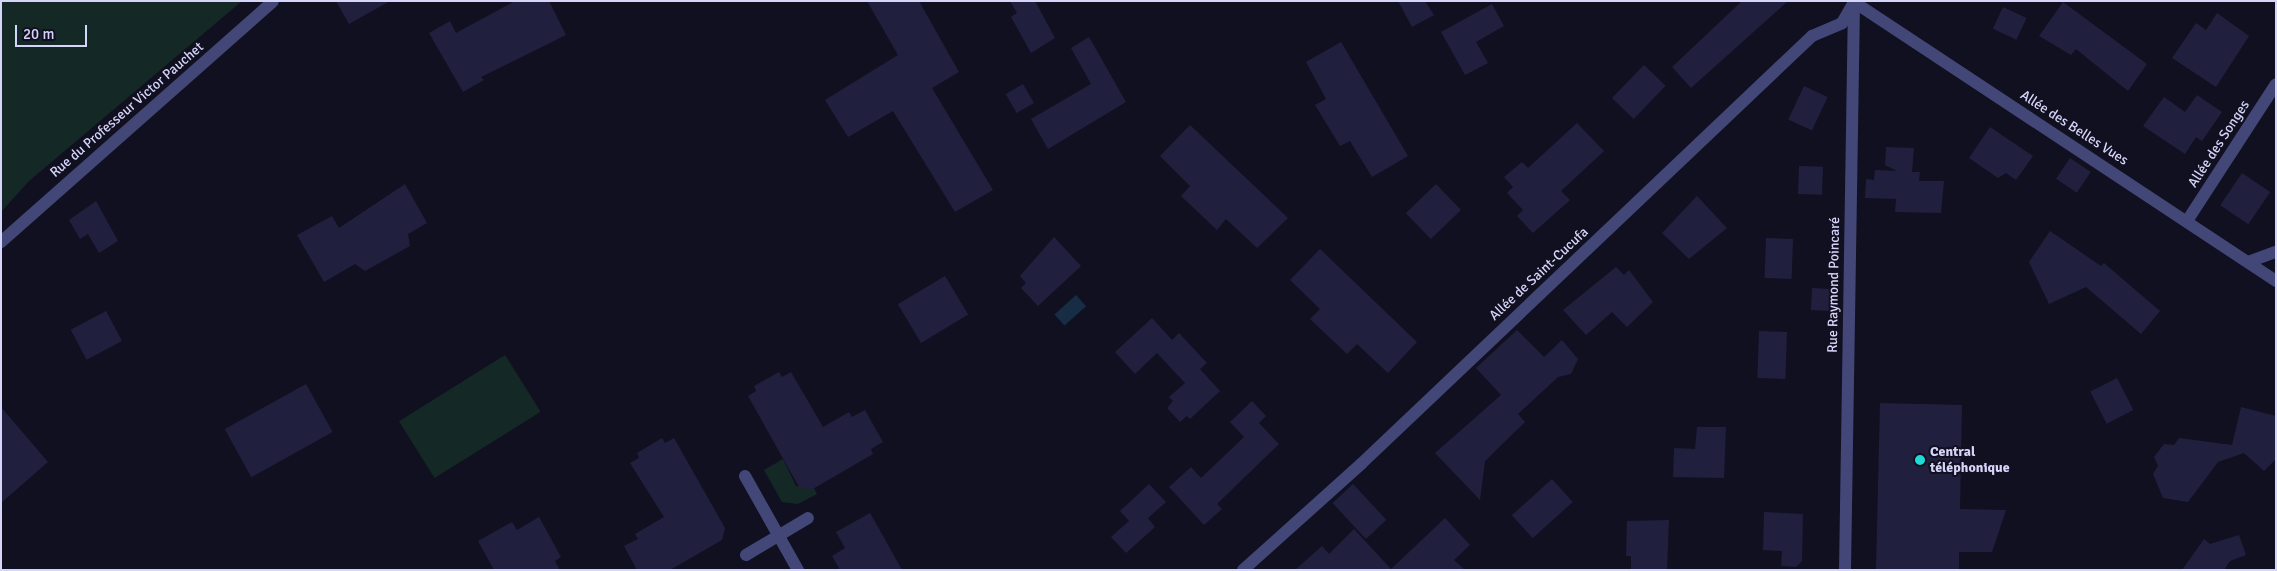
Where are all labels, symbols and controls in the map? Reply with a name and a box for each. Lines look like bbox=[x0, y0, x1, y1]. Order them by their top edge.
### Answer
scale bar bbox=[18, 15, 90, 47]
text: 20 m bbox=[23, 25, 54, 43]
street label: Rue du Professeur Victor Pauchet bbox=[47, 39, 207, 181]
street label: Allée des Belles Vues bbox=[2017, 87, 2131, 169]
street label: Allée des Songes bbox=[2185, 97, 2253, 191]
street label: Rue Raymond Poincaré bbox=[1824, 217, 1844, 353]
street label: Allée de Saint-Cucufa bbox=[1486, 224, 1592, 324]
place label: Central téléphonique bbox=[1930, 444, 2010, 477]
marker: Central téléphonique bbox=[1914, 454, 1926, 466]

